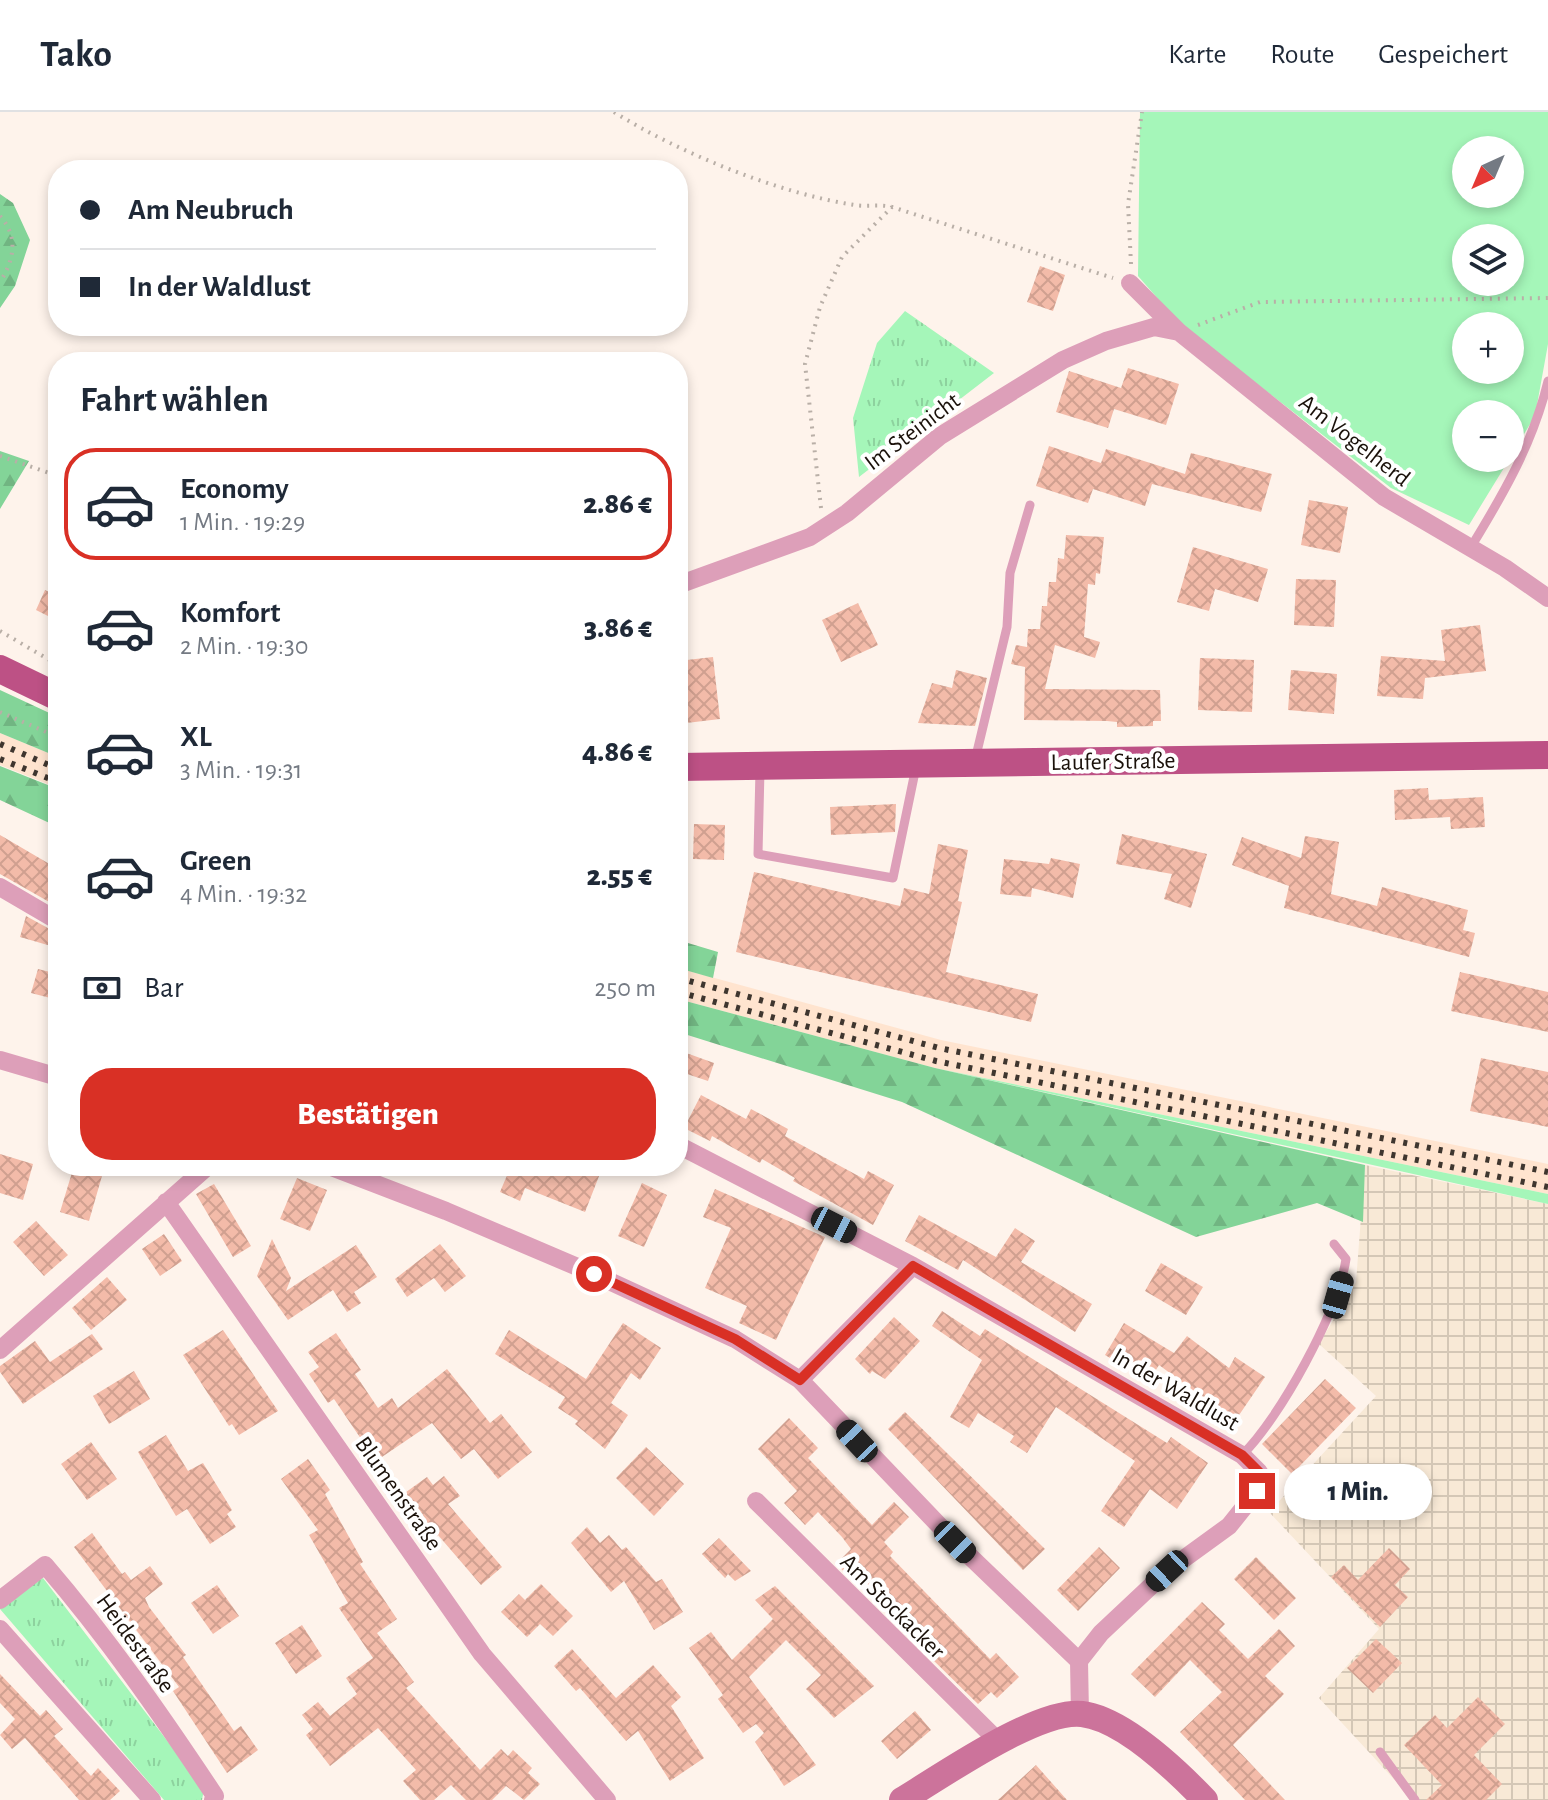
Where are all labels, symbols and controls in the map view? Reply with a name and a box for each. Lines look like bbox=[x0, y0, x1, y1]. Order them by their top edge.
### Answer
text: Tako bbox=[40, 36, 112, 74]
text: Karte bbox=[1168, 41, 1226, 69]
text: Route bbox=[1270, 41, 1334, 69]
text: Gespeichert bbox=[1378, 41, 1508, 69]
north arrow bbox=[1452, 136, 1524, 208]
map controls bbox=[1452, 136, 1524, 472]
text: Am Neubruch bbox=[128, 195, 294, 225]
button: layers bbox=[1452, 224, 1524, 296]
text: In der Waldlust bbox=[128, 272, 311, 302]
button: + bbox=[1452, 312, 1524, 384]
text: Fahrt wählen bbox=[80, 382, 269, 418]
street label: Im Steinicht bbox=[860, 388, 965, 475]
street label: Am Vogelherd bbox=[1294, 390, 1414, 491]
button: − bbox=[1452, 400, 1524, 472]
icon: car bbox=[84, 468, 156, 540]
text: Economy bbox=[180, 474, 289, 504]
text: 2.86 € bbox=[583, 489, 652, 519]
text: 1 Min. · 19:29 bbox=[180, 509, 305, 535]
icon: car bbox=[84, 592, 156, 664]
text: Komfort bbox=[180, 598, 280, 628]
text: 3.86 € bbox=[584, 613, 652, 643]
text: 2 Min. · 19:30 bbox=[180, 633, 308, 659]
icon: car bbox=[84, 716, 156, 788]
text: XL bbox=[180, 722, 212, 752]
text: 4.86 € bbox=[582, 737, 652, 767]
street label: Laufer Straße bbox=[1050, 749, 1176, 775]
text: 3 Min. · 19:31 bbox=[180, 757, 303, 783]
icon: car bbox=[84, 840, 156, 912]
text: Green bbox=[180, 846, 252, 876]
text: 2.55 € bbox=[586, 861, 652, 891]
text: 4 Min. · 19:32 bbox=[180, 881, 307, 907]
icon: cash bbox=[80, 966, 124, 1010]
text: Bar bbox=[144, 973, 183, 1003]
text: 250 m bbox=[594, 975, 656, 1001]
button: Bestätigen bbox=[80, 1068, 656, 1160]
car bbox=[807, 1203, 861, 1247]
route start bbox=[576, 1256, 612, 1292]
car bbox=[1320, 1269, 1356, 1321]
street label: In der Waldlust bbox=[1108, 1344, 1243, 1436]
car bbox=[832, 1415, 882, 1467]
street label: Blumenstraße bbox=[350, 1432, 446, 1555]
callout: 1 Min. bbox=[1285, 1463, 1433, 1519]
route end bbox=[1239, 1473, 1275, 1509]
text: 1 Min. bbox=[1327, 1479, 1389, 1505]
car bbox=[930, 1517, 980, 1567]
car bbox=[1141, 1546, 1193, 1596]
street label: Am Stockacker bbox=[836, 1550, 949, 1664]
street label: Heidestraße bbox=[91, 1590, 179, 1697]

